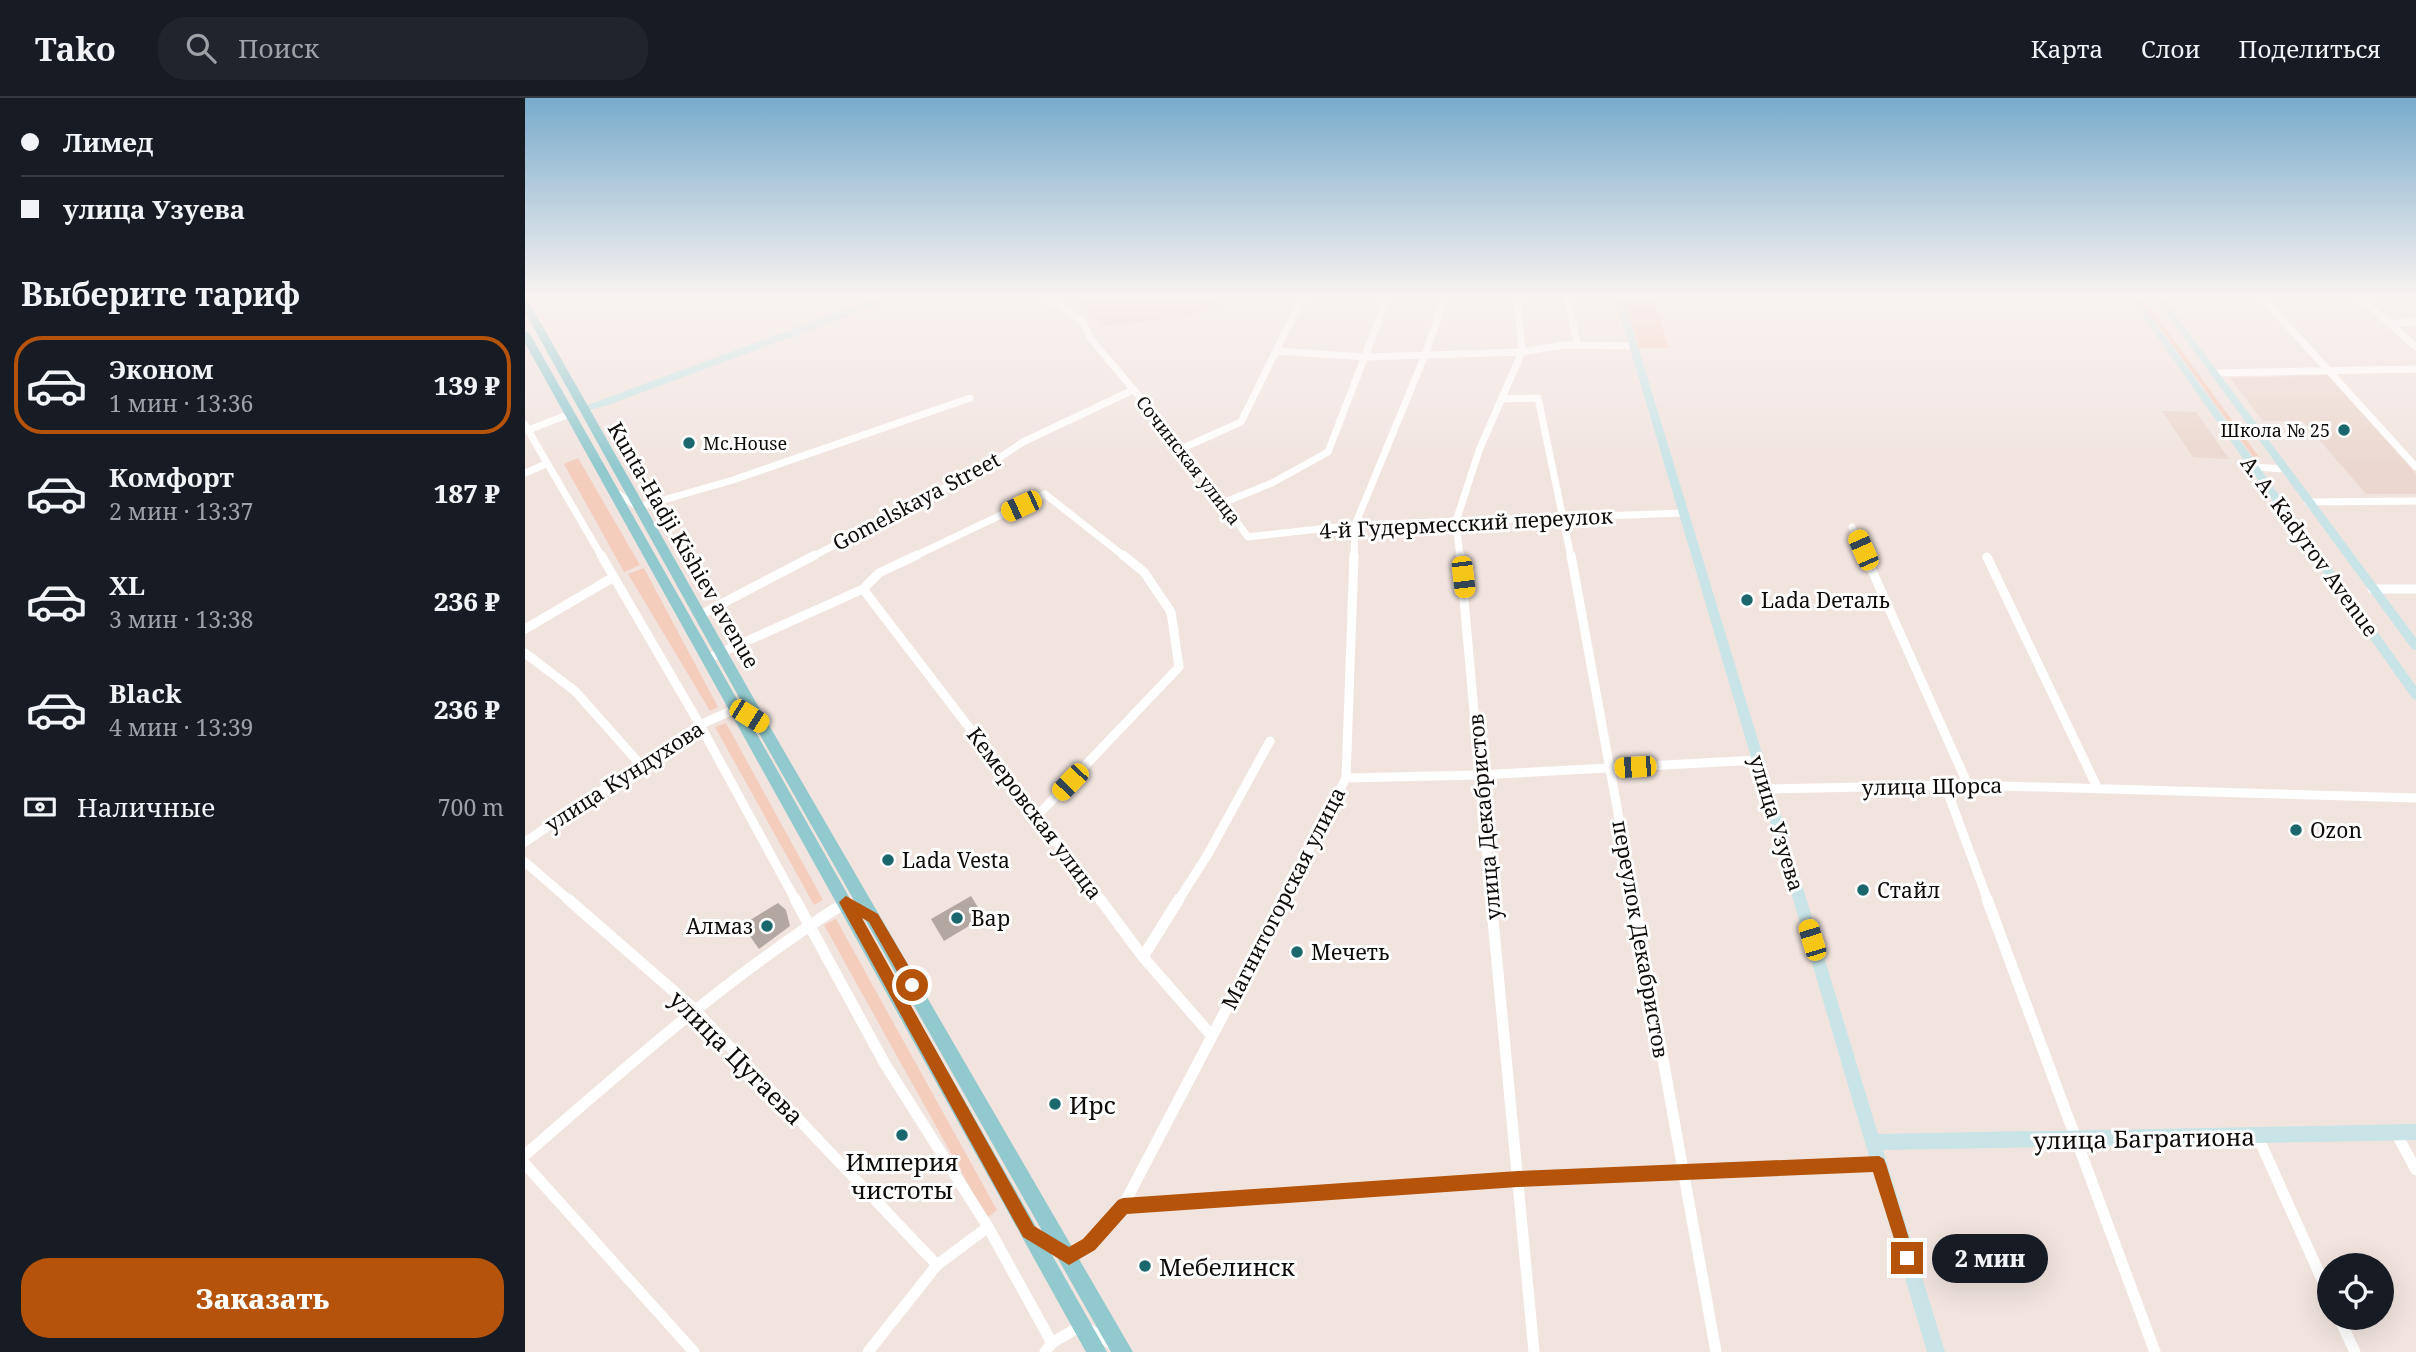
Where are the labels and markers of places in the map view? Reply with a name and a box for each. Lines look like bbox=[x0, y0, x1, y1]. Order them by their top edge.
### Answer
place label: Школа № 25 bbox=[2220, 418, 2330, 442]
marker: Школа № 25 bbox=[2336, 422, 2352, 438]
place label: Mc.House bbox=[703, 431, 787, 455]
marker: Mc.House bbox=[681, 435, 697, 451]
place label: Lada Dеталь bbox=[1761, 586, 1890, 614]
marker: Lada Dеталь bbox=[1739, 592, 1755, 608]
place label: Ozon bbox=[2310, 816, 2362, 844]
marker: Ozon bbox=[2288, 822, 2304, 838]
place label: Lada Vesta bbox=[902, 846, 1010, 874]
marker: Lada Vesta bbox=[880, 852, 896, 868]
place label: Стайл bbox=[1877, 876, 1940, 904]
marker: Стайл bbox=[1855, 882, 1871, 898]
place label: Вар bbox=[971, 904, 1010, 932]
marker: Вар bbox=[949, 910, 965, 926]
place label: Алмаз bbox=[686, 912, 753, 940]
marker: Алмаз bbox=[759, 918, 775, 934]
place label: Мечеть bbox=[1311, 938, 1389, 966]
marker: Мечеть bbox=[1289, 944, 1305, 960]
place label: Ирс bbox=[1069, 1088, 1116, 1121]
marker: Ирс bbox=[1047, 1096, 1063, 1112]
marker: Империя чистоты bbox=[894, 1127, 910, 1143]
place label: Империя чистоты bbox=[846, 1145, 959, 1206]
place label: Мебелинск bbox=[1159, 1250, 1295, 1283]
marker: Мебелинск bbox=[1137, 1258, 1153, 1274]

